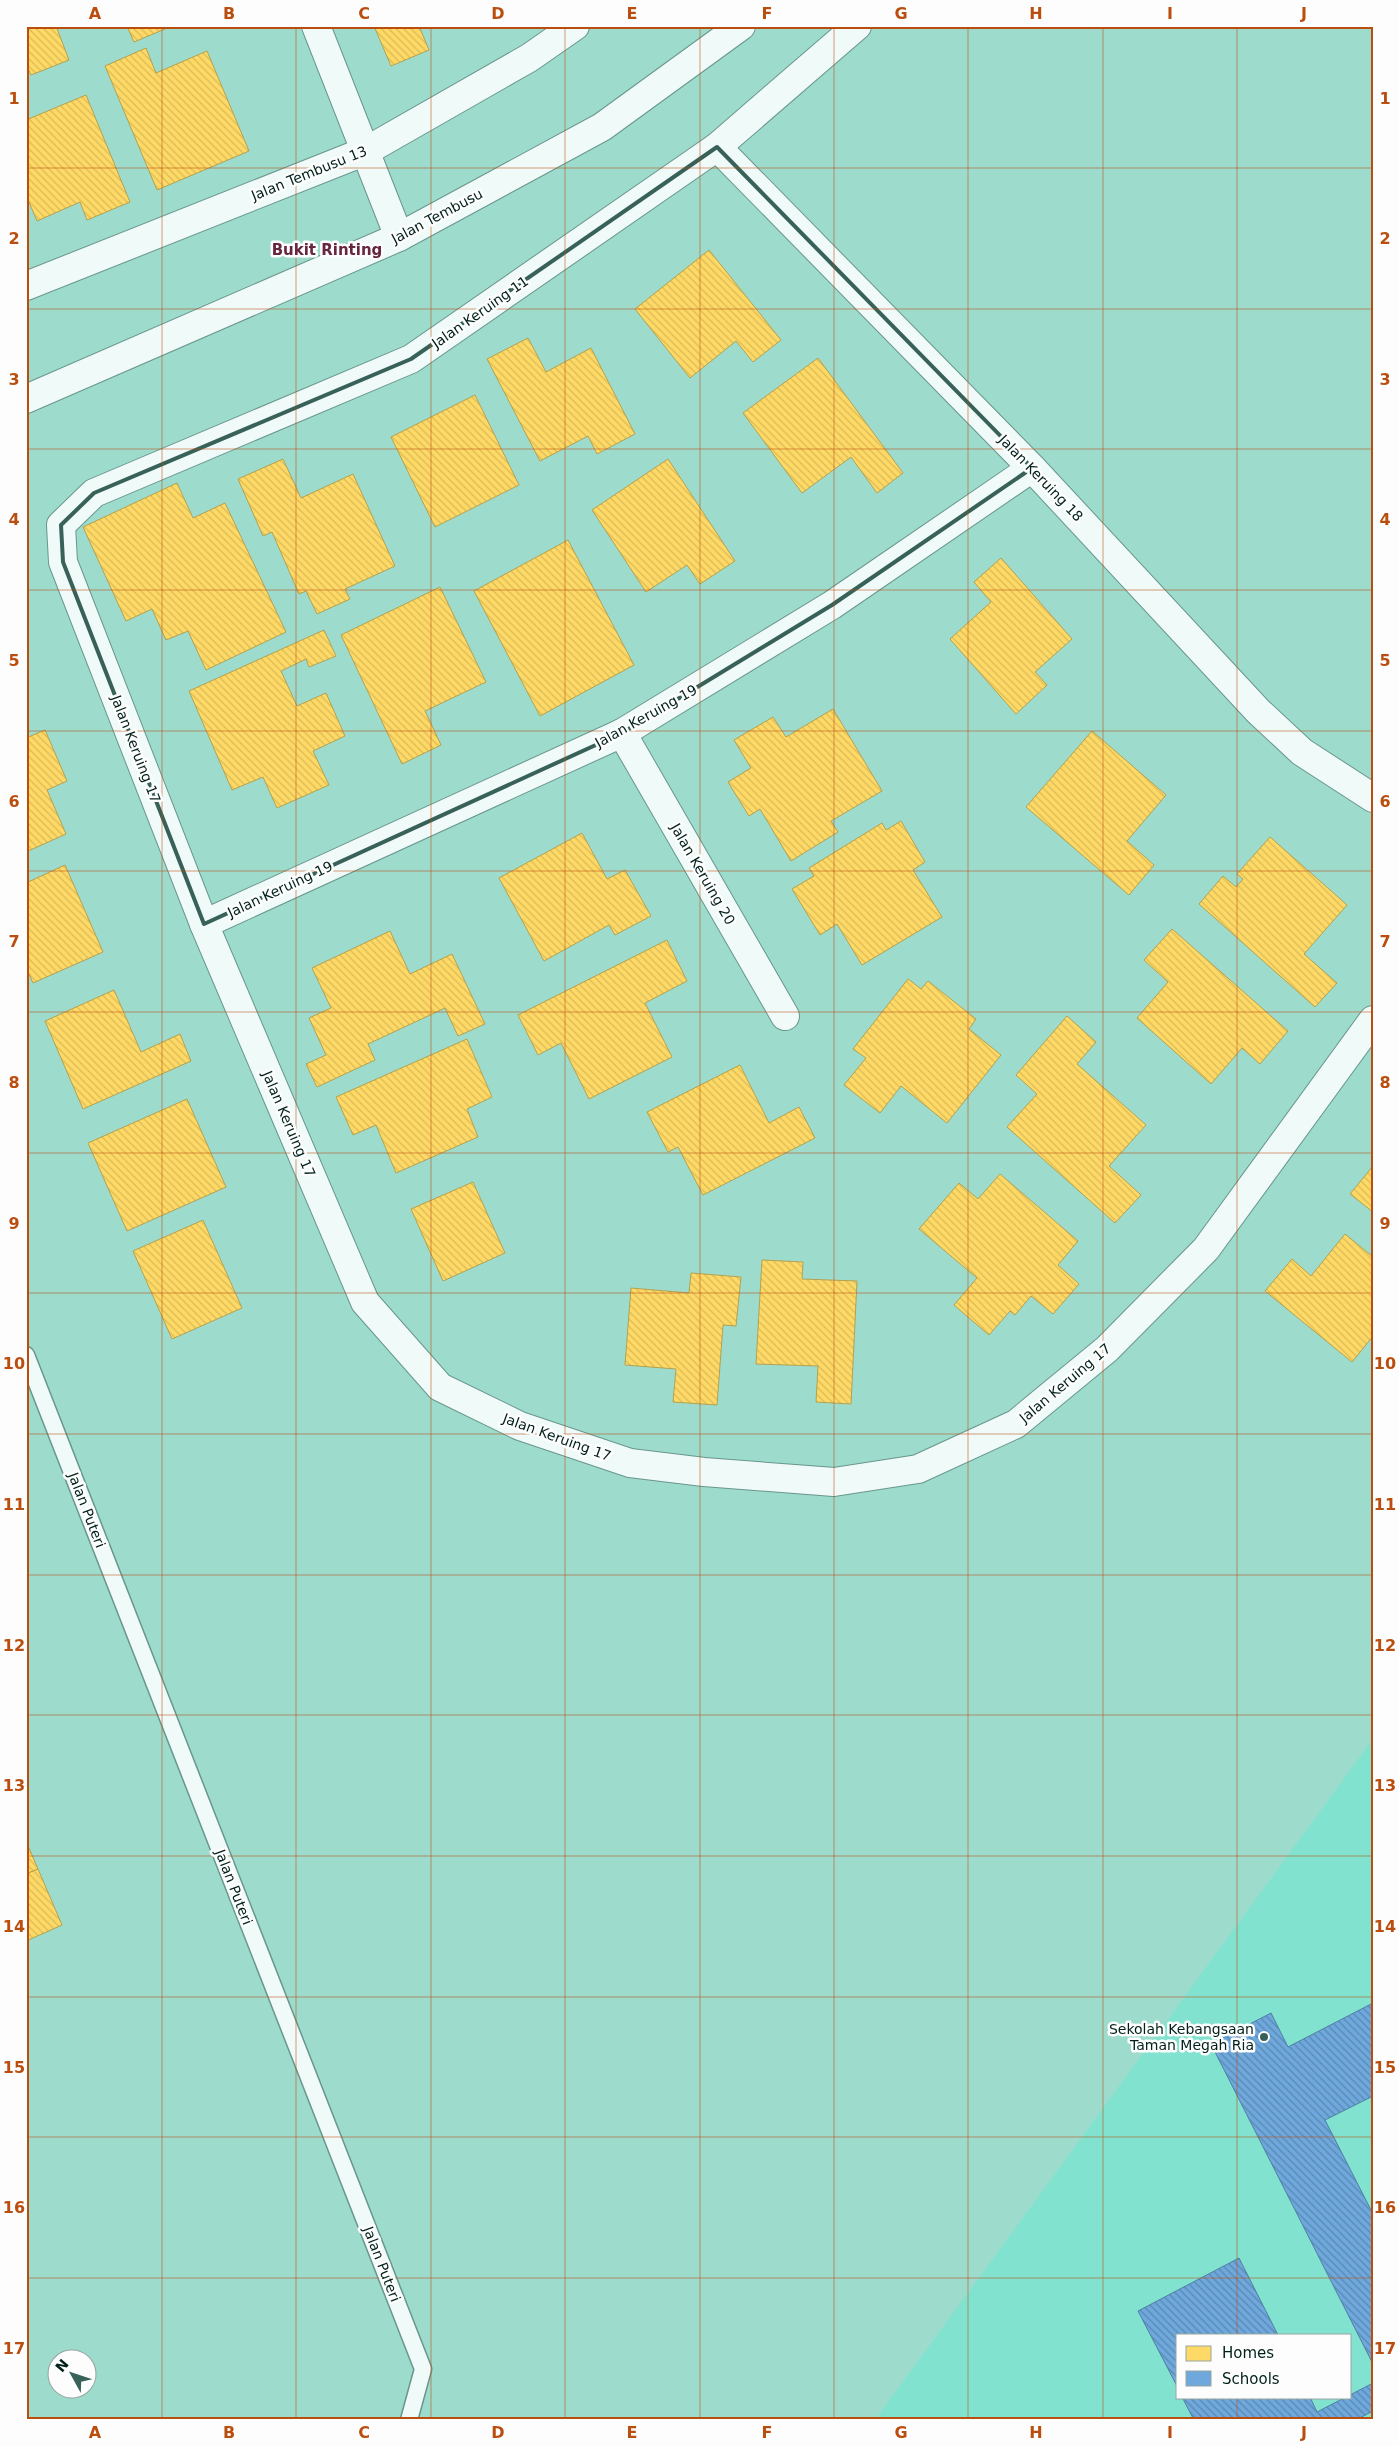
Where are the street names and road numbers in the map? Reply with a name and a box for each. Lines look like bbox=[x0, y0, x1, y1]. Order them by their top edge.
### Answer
street label: Jalan Tembusu 13 bbox=[248, 143, 369, 204]
street label: Jalan Tembusu bbox=[388, 185, 485, 247]
street label: Jalan Keruing 11 bbox=[428, 273, 531, 352]
street label: Jalan Keruing 18 bbox=[995, 431, 1086, 525]
street label: Jalan Keruing 19 bbox=[591, 681, 700, 751]
street label: Jalan Keruing 17 bbox=[108, 692, 164, 805]
street label: Jalan Keruing 20 bbox=[667, 820, 738, 927]
street label: Jalan Keruing 19 bbox=[224, 858, 335, 921]
street label: Jalan Keruing 17 bbox=[259, 1067, 319, 1180]
street label: Jalan Keruing 17 bbox=[1015, 1340, 1114, 1426]
street label: Jalan Keruing 17 bbox=[500, 1410, 613, 1464]
street label: Jalan Puteri bbox=[65, 1469, 109, 1550]
street label: Jalan Puteri bbox=[212, 1846, 256, 1927]
street label: Jalan Puteri bbox=[360, 2223, 404, 2304]

